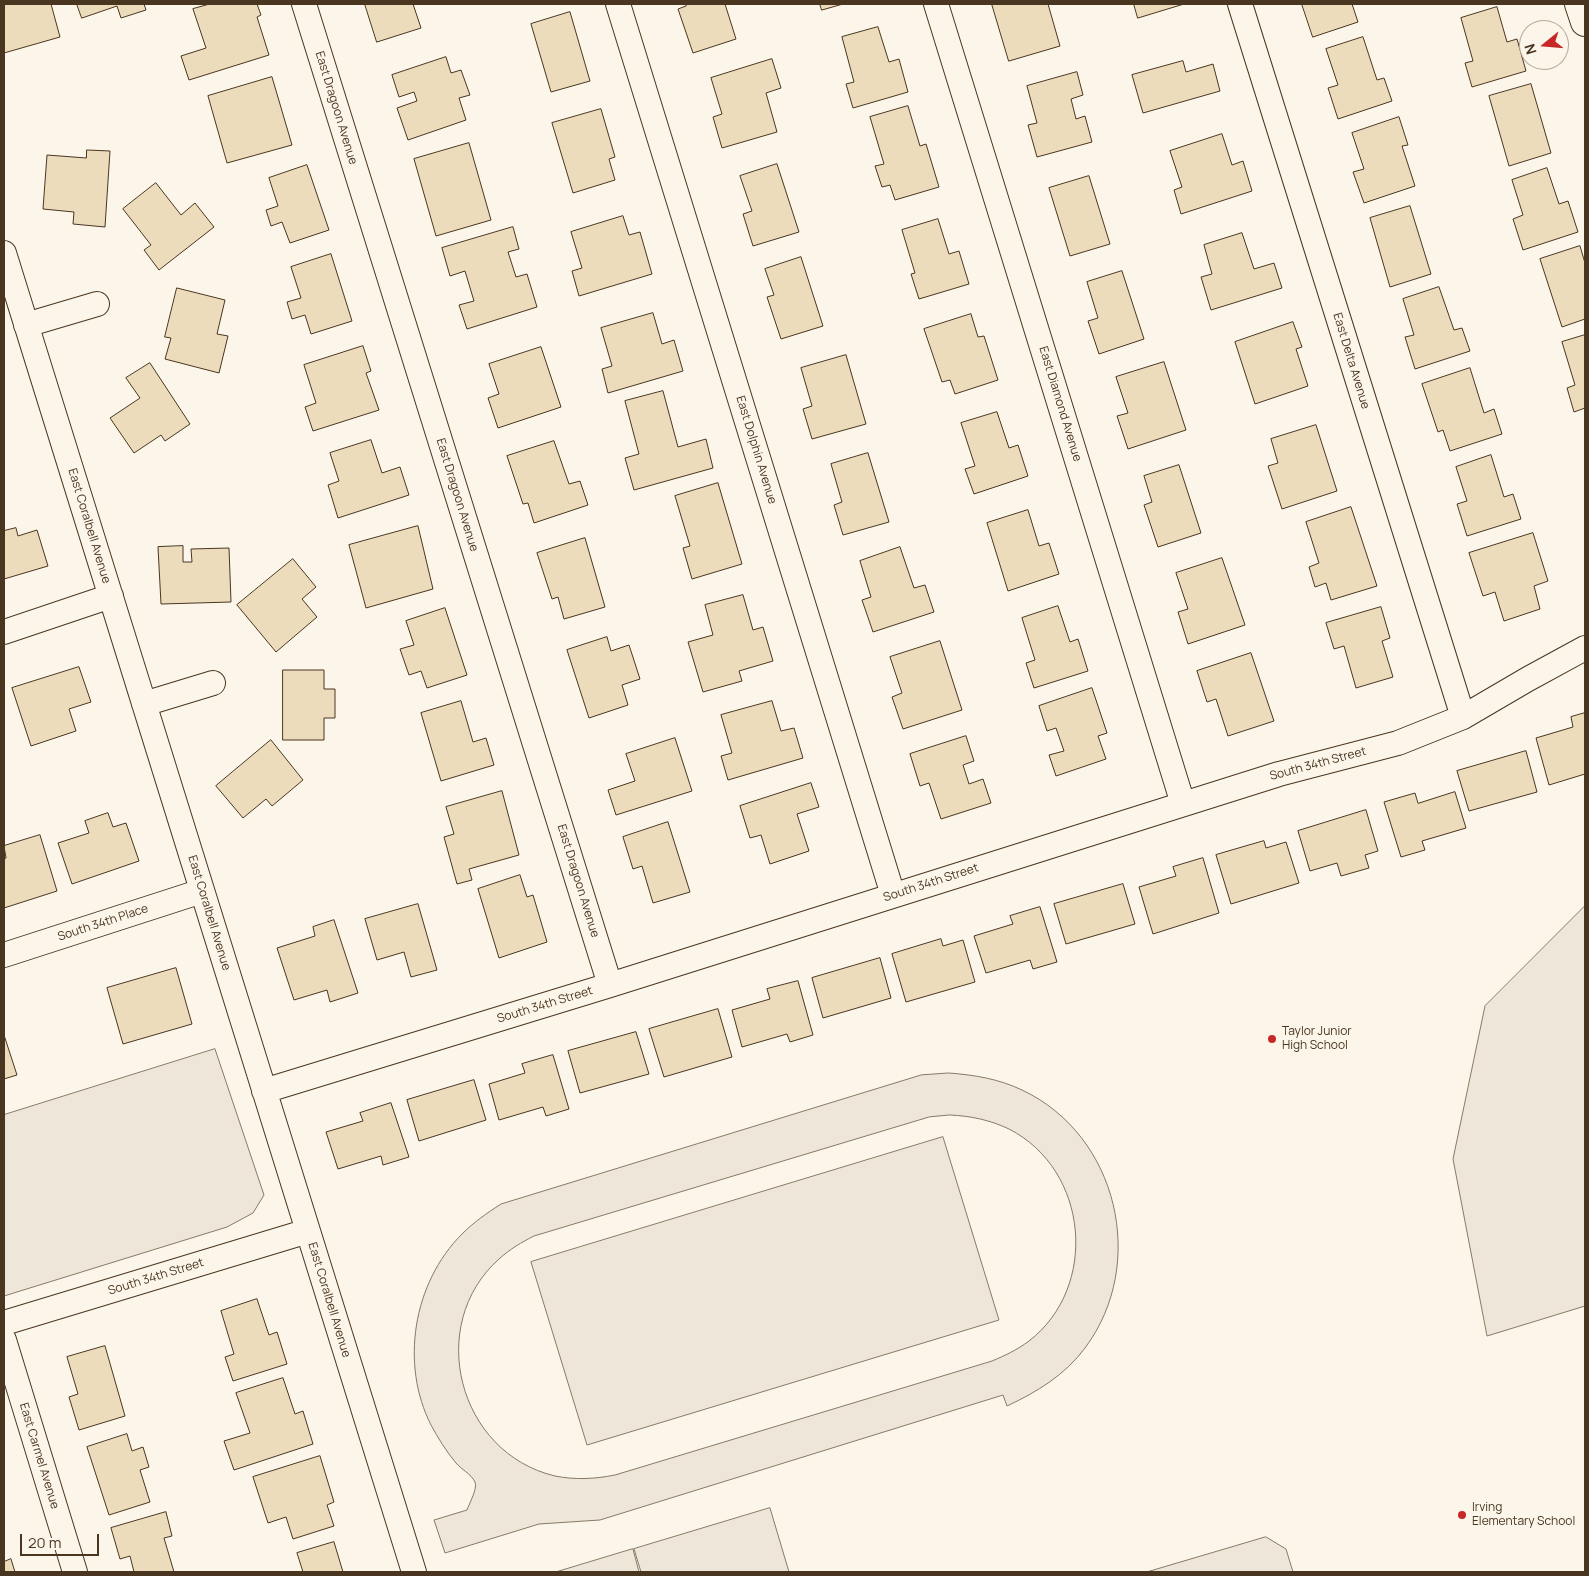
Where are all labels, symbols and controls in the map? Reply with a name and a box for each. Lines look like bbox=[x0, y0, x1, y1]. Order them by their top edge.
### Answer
north arrow bbox=[1519, 20, 1569, 70]
text: N bbox=[1520, 42, 1541, 57]
street label: East Dragoon Avenue bbox=[312, 50, 360, 166]
street label: East Delta Avenue bbox=[1330, 311, 1372, 411]
street label: East Diamond Avenue bbox=[1036, 345, 1084, 463]
street label: East Dolphin Avenue bbox=[733, 394, 779, 506]
street label: East Dragoon Avenue bbox=[433, 437, 481, 553]
street label: East Coralbell Avenue bbox=[65, 467, 113, 585]
street label: South 34th Street bbox=[1268, 744, 1368, 784]
street label: East Dragoon Avenue bbox=[554, 823, 602, 939]
street label: East Coralbell Avenue bbox=[185, 854, 233, 972]
street label: South 34th Street bbox=[882, 861, 980, 905]
street label: South 34th Place bbox=[56, 902, 150, 944]
street label: South 34th Street bbox=[495, 984, 595, 1026]
place label: Taylor Junior High School bbox=[1282, 1025, 1352, 1053]
marker: Taylor Junior High School bbox=[1266, 1033, 1278, 1045]
street label: East Coralbell Avenue bbox=[305, 1241, 353, 1359]
street label: South 34th Street bbox=[106, 1256, 206, 1298]
street label: East Carmel Avenue bbox=[16, 1401, 62, 1511]
place label: Irving Elementary School bbox=[1472, 1501, 1575, 1529]
marker: Irving Elementary School bbox=[1456, 1509, 1468, 1521]
scale bar bbox=[22, 1524, 101, 1556]
text: 20 m bbox=[28, 1532, 61, 1553]

